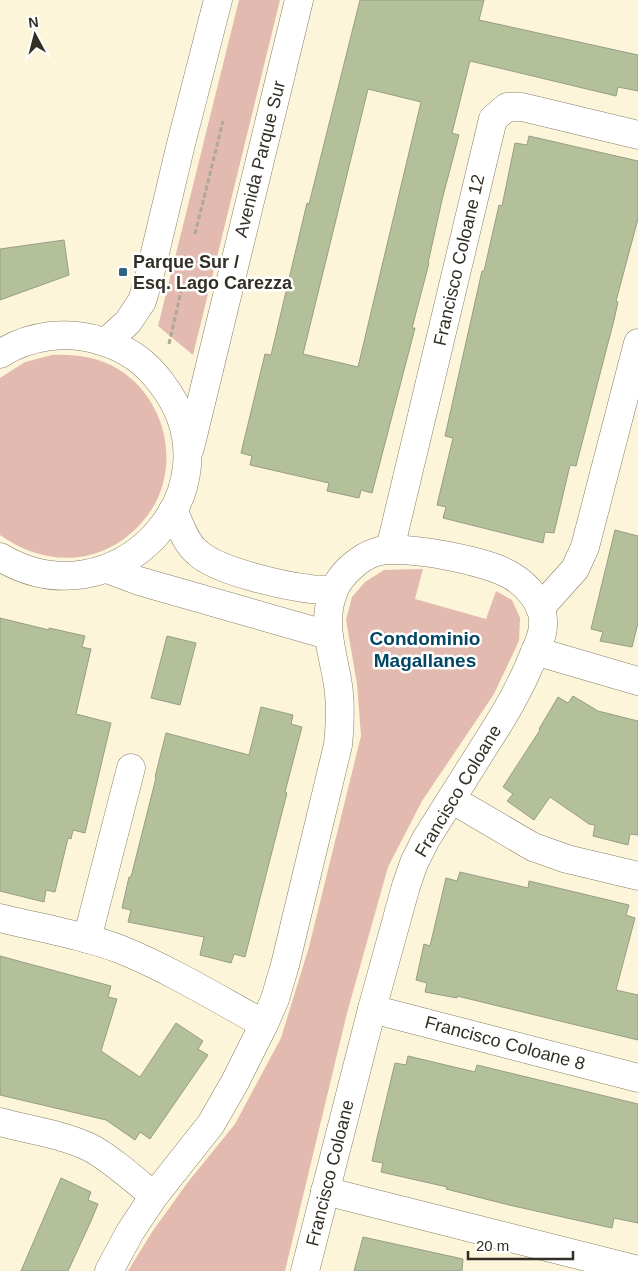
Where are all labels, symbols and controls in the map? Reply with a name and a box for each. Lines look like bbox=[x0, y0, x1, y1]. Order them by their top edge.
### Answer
north arrow bbox=[10, 10, 60, 60]
text: N bbox=[27, 14, 39, 31]
street label: Avenida Parque Sur bbox=[231, 79, 289, 239]
street label: Francisco Coloane 12 bbox=[430, 172, 488, 348]
place label: Parque Sur / Esq. Lago Carezza bbox=[133, 252, 293, 293]
marker: Parque Sur / Esq. Lago Carezza bbox=[117, 266, 129, 278]
district label: Condominio Magallanes bbox=[370, 628, 480, 671]
street label: Francisco Coloane bbox=[411, 722, 505, 860]
street label: Francisco Coloane 8 bbox=[423, 1012, 587, 1074]
street label: Francisco Coloane bbox=[302, 1098, 358, 1248]
scale bar bbox=[468, 1228, 573, 1260]
text: 20 m bbox=[476, 1237, 509, 1254]

